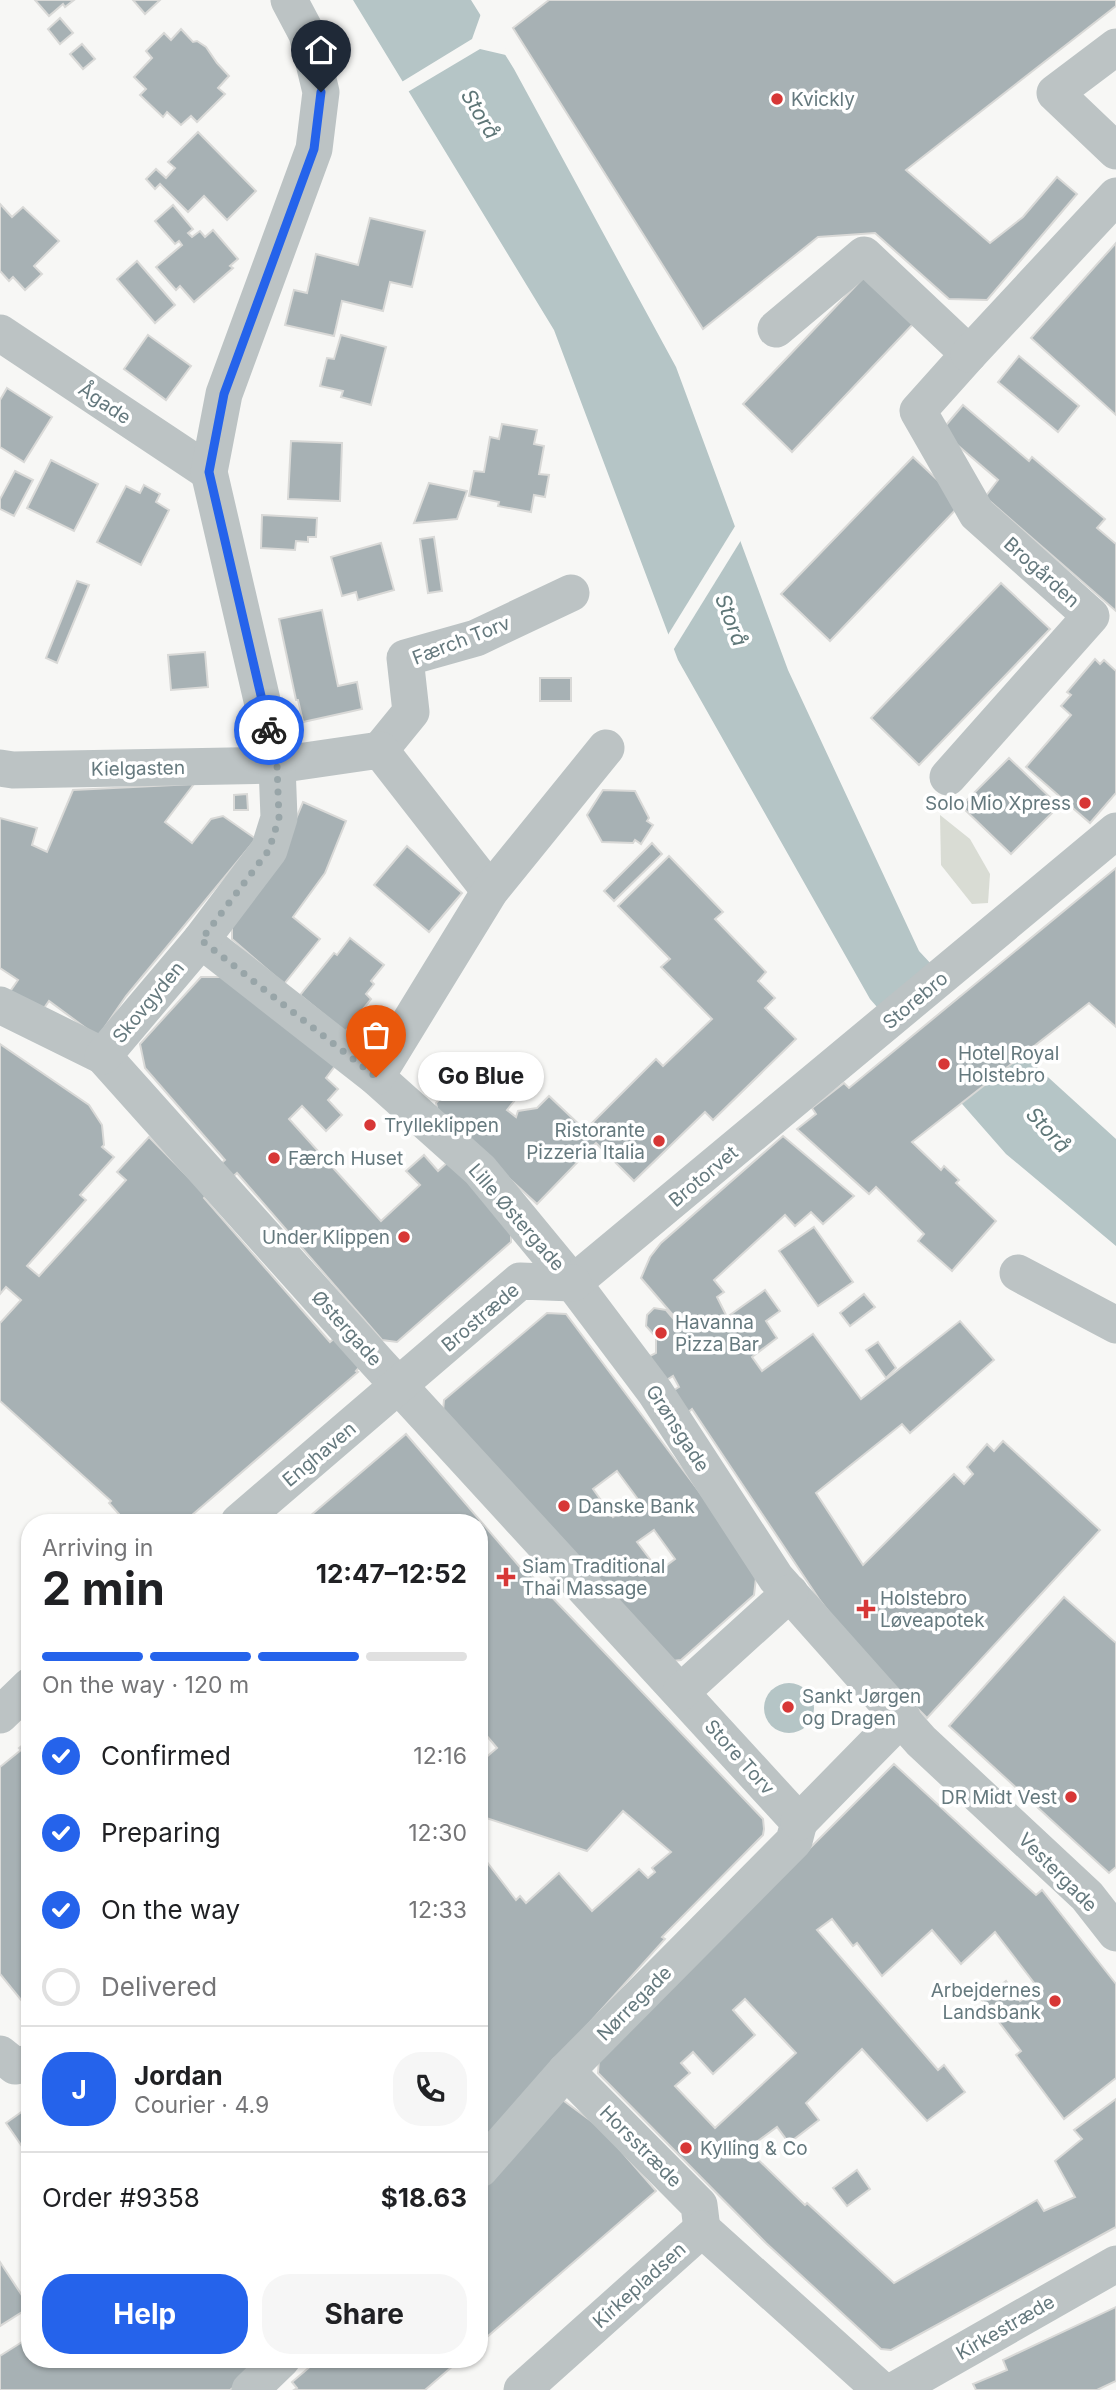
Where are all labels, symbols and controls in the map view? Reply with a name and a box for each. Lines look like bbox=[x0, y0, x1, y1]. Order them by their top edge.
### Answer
pin bbox=[291, 20, 351, 92]
icon: home bbox=[302, 31, 340, 69]
water label: Storå bbox=[456, 84, 505, 143]
place label: Kvickly bbox=[791, 88, 855, 111]
marker: Kvickly bbox=[769, 91, 785, 107]
street label: Ågade bbox=[74, 376, 136, 429]
street label: Brogården bbox=[999, 532, 1084, 612]
water label: Storå bbox=[710, 590, 753, 649]
street label: Færch Torv bbox=[409, 611, 514, 670]
courier bbox=[234, 695, 304, 765]
icon: bike bbox=[250, 711, 288, 749]
street label: Kielgasten bbox=[91, 756, 185, 781]
place label: Solo Mio Xpress bbox=[925, 792, 1071, 815]
marker: Solo Mio Xpress bbox=[1077, 795, 1093, 811]
street label: Skovgyden bbox=[108, 957, 189, 1048]
street label: Storebro bbox=[878, 967, 952, 1034]
pin bbox=[346, 1005, 406, 1077]
icon: bag bbox=[357, 1016, 395, 1054]
place label: Hotel Royal Holstebro bbox=[958, 1042, 1059, 1087]
callout: Go Blue bbox=[418, 1052, 544, 1102]
marker: Hotel Royal Holstebro bbox=[936, 1056, 952, 1072]
text: Go Blue bbox=[438, 1062, 524, 1090]
water label: Storå bbox=[1021, 1102, 1076, 1158]
place label: Trylleklippen bbox=[384, 1114, 499, 1137]
marker: Trylleklippen bbox=[362, 1117, 378, 1133]
place label: Ristorante Pizzeria Italia bbox=[526, 1119, 645, 1164]
marker: Ristorante Pizzeria Italia bbox=[651, 1133, 667, 1149]
street label: Brotorvet bbox=[664, 1141, 743, 1212]
place label: Færch Huset bbox=[288, 1147, 403, 1170]
marker: Færch Huset bbox=[266, 1150, 282, 1166]
street label: Lille Østergade bbox=[464, 1159, 569, 1276]
place label: Under Klippen bbox=[262, 1226, 390, 1249]
marker: Under Klippen bbox=[396, 1229, 412, 1245]
street label: Brostræde bbox=[437, 1278, 524, 1356]
street label: Østergade bbox=[307, 1286, 386, 1371]
place label: Havanna Pizza Bar bbox=[675, 1311, 759, 1356]
marker: Havanna Pizza Bar bbox=[653, 1325, 669, 1341]
street label: Grønsgade bbox=[641, 1381, 714, 1476]
street label: Enghaven bbox=[278, 1417, 361, 1492]
place label: Danske Bank bbox=[578, 1495, 695, 1518]
marker: Danske Bank bbox=[556, 1498, 572, 1514]
text: Arriving in bbox=[42, 1534, 153, 1562]
place label: Siam Traditional Thai Massage bbox=[522, 1555, 665, 1600]
text: 12:47–12:52 bbox=[316, 1558, 467, 1589]
text: 2 min bbox=[42, 1560, 165, 1616]
marker: Siam Traditional Thai Massage bbox=[496, 1567, 516, 1587]
place label: Holstebro Løveapotek bbox=[880, 1587, 985, 1632]
marker: Holstebro Løveapotek bbox=[858, 1601, 874, 1617]
text: On the way · 120 m bbox=[42, 1671, 249, 1699]
place label: Sankt Jørgen og Dragen bbox=[802, 1685, 921, 1730]
marker: Sankt Jørgen og Dragen bbox=[780, 1699, 796, 1715]
street label: Store Torv bbox=[700, 1715, 780, 1800]
icon: check bbox=[42, 1737, 80, 1775]
text: Confirmed bbox=[101, 1740, 231, 1771]
text: 12:16 bbox=[413, 1742, 467, 1770]
place label: DR Midt Vest bbox=[941, 1786, 1057, 1809]
marker: DR Midt Vest bbox=[1063, 1789, 1079, 1805]
icon: check bbox=[42, 1814, 80, 1852]
text: Preparing bbox=[101, 1817, 221, 1848]
text: 12:30 bbox=[408, 1819, 467, 1847]
street label: Vestergade bbox=[1013, 1828, 1102, 1917]
icon: check bbox=[42, 1891, 80, 1929]
text: On the way bbox=[101, 1894, 240, 1925]
text: 12:33 bbox=[409, 1896, 467, 1924]
street label: Nørregade bbox=[592, 1961, 676, 2045]
text: Delivered bbox=[101, 1971, 217, 2002]
place label: Arbejdernes Landsbank bbox=[931, 1979, 1042, 2024]
marker: Arbejdernes Landsbank bbox=[1047, 1993, 1063, 2009]
button: phone bbox=[393, 2052, 467, 2126]
text: Jordan bbox=[134, 2060, 223, 2091]
text: J bbox=[71, 2074, 87, 2105]
text: Courier · 4.9 bbox=[134, 2091, 269, 2119]
street label: Horsstræde bbox=[595, 2101, 686, 2192]
place label: Kylling & Co bbox=[700, 2137, 808, 2160]
marker: Kylling & Co bbox=[678, 2140, 694, 2156]
text: Order #9358 bbox=[42, 2182, 200, 2213]
text: $18.63 bbox=[381, 2182, 467, 2213]
street label: Kirkepladsen bbox=[588, 2238, 691, 2333]
button: Help bbox=[42, 2274, 248, 2354]
button: Share bbox=[262, 2274, 467, 2354]
street label: Kirkestræde bbox=[952, 2290, 1059, 2365]

